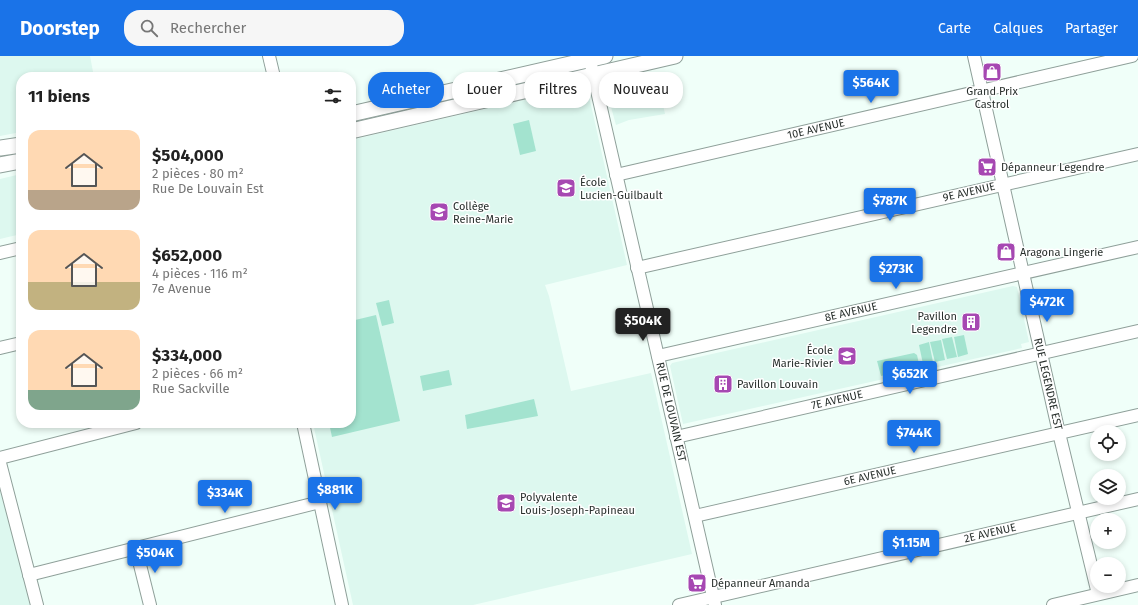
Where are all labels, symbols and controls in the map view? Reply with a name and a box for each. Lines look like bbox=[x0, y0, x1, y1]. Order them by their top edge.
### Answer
search box bbox=[124, 10, 404, 46]
text: Doorstep bbox=[20, 17, 100, 40]
icon: search bbox=[138, 17, 160, 39]
text: Rechercher bbox=[170, 19, 246, 37]
text: Carte bbox=[938, 20, 971, 37]
text: Calques bbox=[993, 20, 1043, 37]
text: Partager bbox=[1065, 20, 1118, 37]
shop icon: Grand Prix Castrol bbox=[981, 61, 1003, 83]
pin: $564K bbox=[843, 70, 899, 104]
chip: Acheter bbox=[368, 72, 444, 108]
chip: Louer bbox=[452, 72, 516, 108]
chip: Filtres bbox=[524, 72, 591, 108]
chip: Nouveau bbox=[599, 72, 683, 108]
text: $564K bbox=[852, 75, 890, 90]
icon: filters bbox=[322, 85, 344, 107]
place label: Grand Prix Castrol bbox=[966, 85, 1018, 111]
text: 11 biens bbox=[28, 86, 90, 107]
street label: 10E AVENUE bbox=[786, 116, 846, 142]
text: $504,000 bbox=[152, 145, 224, 166]
icon: home bbox=[60, 146, 108, 194]
supermarket icon: Dépanneur Legendre bbox=[976, 156, 998, 178]
place label: Dépanneur Legendre bbox=[1001, 161, 1105, 174]
text: 2 pièces · 80 m² bbox=[152, 166, 244, 181]
place label: École Lucien-Guilbault bbox=[580, 175, 663, 202]
school or university icon: École Lucien-Guilbault bbox=[555, 177, 577, 199]
street label: 9E AVENUE bbox=[942, 180, 997, 204]
text: Rue De Louvain Est bbox=[152, 181, 264, 196]
pin: $787K bbox=[862, 188, 918, 222]
text: $787K bbox=[873, 193, 907, 208]
place label: Collège Reine-Marie bbox=[453, 200, 513, 226]
school or university icon: Collège Reine-Marie bbox=[428, 201, 450, 223]
shop icon: Aragona Lingerie bbox=[995, 241, 1017, 263]
text: $652,000 bbox=[152, 245, 222, 266]
icon: home bbox=[60, 246, 108, 294]
place label: Aragona Lingerie bbox=[1020, 246, 1103, 259]
pin: $273K bbox=[868, 256, 924, 290]
text: $273K bbox=[879, 261, 913, 276]
text: 4 pièces · 116 m² bbox=[152, 266, 248, 281]
text: 7e Avenue bbox=[152, 281, 211, 296]
pin: $472K bbox=[1019, 289, 1075, 323]
text: $472K bbox=[1029, 294, 1065, 309]
street label: 8E AVENUE bbox=[823, 300, 879, 324]
pin: $504K bbox=[615, 308, 671, 342]
place label: Pavillon Legendre bbox=[911, 310, 957, 336]
building icon: Pavillon Legendre bbox=[960, 311, 982, 333]
text: $504K bbox=[624, 313, 662, 328]
street label: RUE LEGENDRE EST bbox=[1031, 337, 1065, 432]
place label: École Marie-Rivier bbox=[772, 343, 834, 370]
text: $334,000 bbox=[152, 345, 222, 366]
school or university icon: École Marie-Rivier bbox=[836, 345, 858, 367]
icon: home bbox=[60, 346, 108, 394]
street label: RUE DE LOUVAIN EST bbox=[653, 361, 689, 463]
pin: $652K bbox=[882, 361, 938, 395]
text: 2 pièces · 66 m² bbox=[152, 366, 243, 381]
text: $652K bbox=[892, 366, 928, 381]
building icon: Pavillon Louvain bbox=[712, 373, 734, 395]
place label: Pavillon Louvain bbox=[737, 378, 818, 391]
text: Rue Sackville bbox=[152, 381, 230, 396]
street label: 7E AVENUE bbox=[810, 388, 864, 412]
pin: $744K bbox=[886, 420, 942, 454]
text: $744K bbox=[896, 425, 932, 440]
map controls bbox=[1090, 425, 1126, 593]
button: locate bbox=[1090, 425, 1126, 461]
street label: 6E AVENUE bbox=[842, 464, 898, 488]
button: layers bbox=[1090, 469, 1126, 505]
pin: $881K bbox=[307, 477, 363, 511]
pin: $334K bbox=[197, 480, 253, 514]
text: $881K bbox=[317, 482, 353, 497]
text: $334K bbox=[207, 485, 243, 500]
place label: Polyvalente Louis-Joseph-Papineau bbox=[520, 491, 635, 517]
school or university icon: Polyvalente Louis-Joseph-Papineau bbox=[495, 492, 517, 514]
button: + bbox=[1090, 513, 1126, 549]
street label: 2E AVENUE bbox=[963, 521, 1017, 545]
pin: $1.15M bbox=[878, 530, 944, 564]
text: $1.15M bbox=[892, 535, 930, 550]
pin: $504K bbox=[127, 540, 183, 574]
text: $504K bbox=[136, 545, 174, 560]
button: − bbox=[1090, 557, 1126, 593]
supermarket icon: Dépanneur Amanda bbox=[686, 572, 708, 594]
place label: Dépanneur Amanda bbox=[711, 577, 810, 590]

